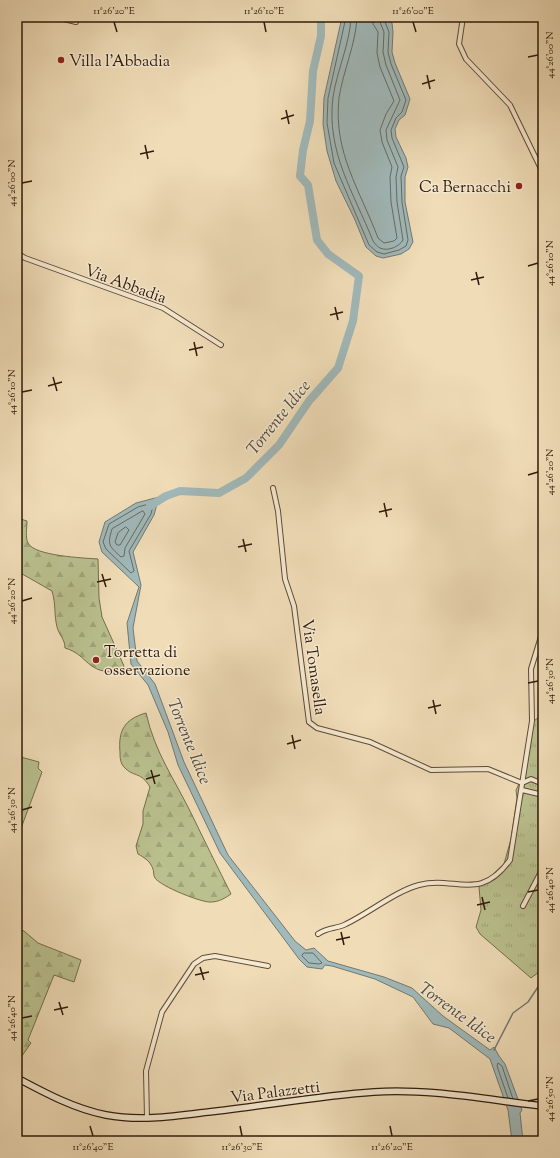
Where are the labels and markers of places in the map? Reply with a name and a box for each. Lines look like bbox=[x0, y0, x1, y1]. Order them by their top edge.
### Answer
place label: Villa l'Abbadia bbox=[69, 51, 171, 74]
marker: Villa l'Abbadia bbox=[56, 55, 66, 65]
place label: Ca Bernacchi bbox=[419, 177, 511, 200]
marker: Ca Bernacchi bbox=[514, 181, 524, 191]
place label: Torretta di osservazione bbox=[104, 642, 191, 683]
marker: Torretta di osservazione bbox=[91, 655, 101, 665]

